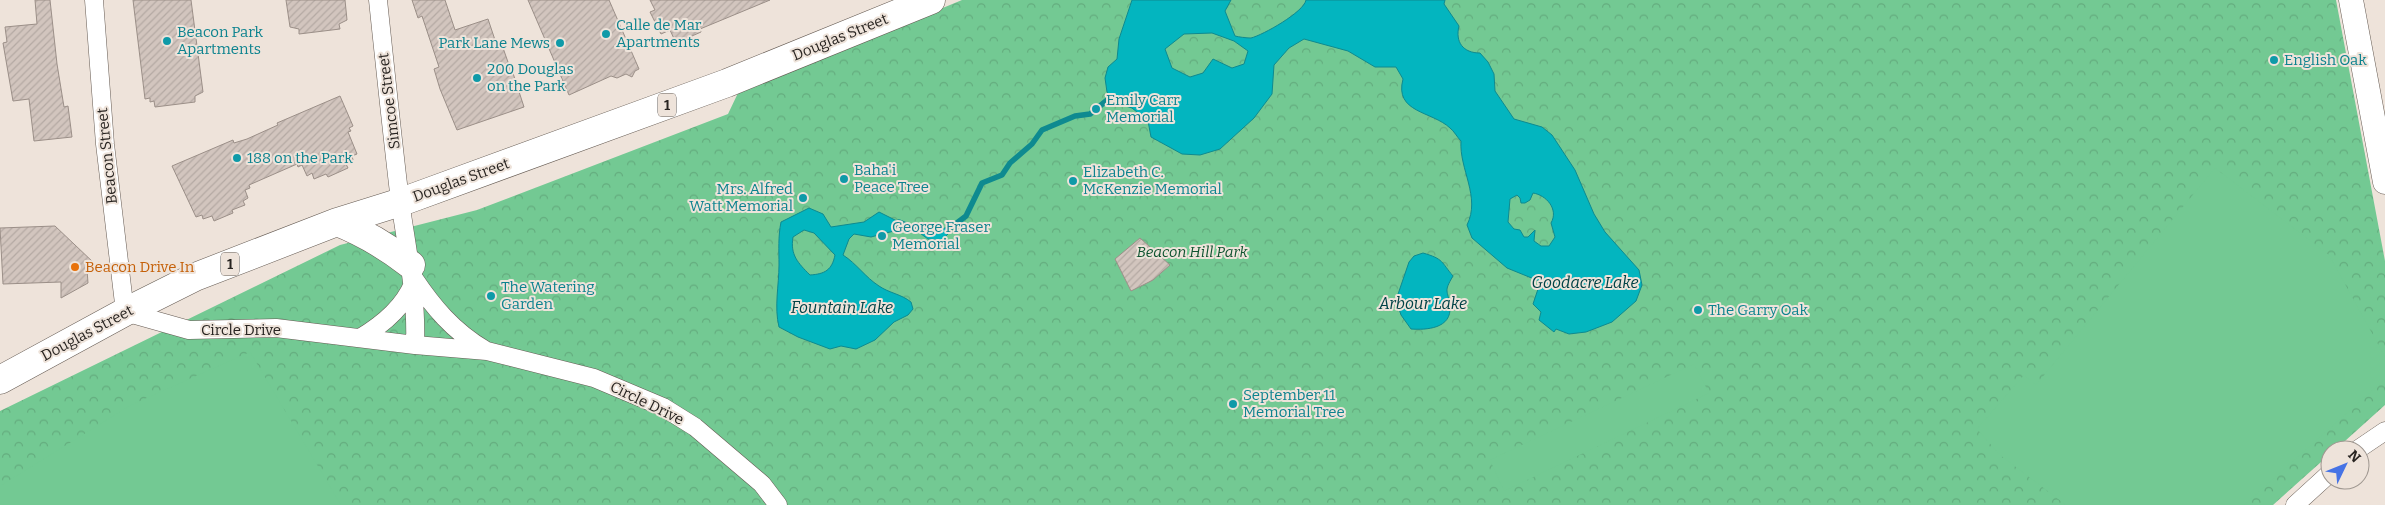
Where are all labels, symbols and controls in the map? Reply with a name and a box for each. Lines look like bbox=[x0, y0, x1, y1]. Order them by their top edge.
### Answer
street label: Douglas Street bbox=[790, 9, 891, 64]
place label: Calle de Mar Apartments bbox=[616, 16, 702, 51]
place label: Beacon Park Apartments bbox=[177, 23, 264, 58]
marker: Calle de Mar Apartments bbox=[600, 28, 612, 40]
place label: Park Lane Mews bbox=[439, 34, 550, 52]
marker: Beacon Park Apartments bbox=[161, 35, 173, 47]
marker: Park Lane Mews bbox=[554, 37, 566, 49]
street label: Simcoe Street bbox=[374, 51, 404, 150]
place label: English Oak bbox=[2284, 51, 2367, 69]
marker: English Oak bbox=[2268, 54, 2280, 66]
place label: 200 Douglas on the Park bbox=[487, 60, 574, 95]
marker: 200 Douglas on the Park bbox=[471, 72, 483, 84]
place label: Emily Carr Memorial bbox=[1106, 91, 1180, 126]
road number: 1 bbox=[658, 94, 676, 116]
marker: Emily Carr Memorial bbox=[1090, 103, 1102, 115]
street label: Beacon Street bbox=[93, 106, 121, 205]
place label: 188 on the Park bbox=[247, 149, 353, 167]
marker: 188 on the Park bbox=[231, 152, 243, 164]
street label: Douglas Street bbox=[410, 154, 512, 206]
place label: Baha'i Peace Tree bbox=[854, 161, 929, 196]
place label: Elizabeth C. McKenzie Memorial bbox=[1083, 163, 1222, 198]
marker: Baha'i Peace Tree bbox=[838, 173, 850, 185]
marker: Elizabeth C. McKenzie Memorial bbox=[1067, 175, 1079, 187]
place label: Mrs. Alfred Watt Memorial bbox=[689, 180, 793, 215]
marker: Mrs. Alfred Watt Memorial bbox=[797, 192, 809, 204]
place label: George Fraser Memorial bbox=[892, 218, 990, 253]
marker: George Fraser Memorial bbox=[876, 230, 888, 242]
park label: Beacon Hill Park bbox=[1136, 243, 1248, 261]
road number: 1 bbox=[221, 252, 239, 276]
place label: Beacon Drive In bbox=[85, 258, 195, 276]
marker: Beacon Drive In bbox=[69, 261, 81, 273]
water label: Goodacre Lake bbox=[1531, 273, 1639, 292]
place label: The Watering Garden bbox=[501, 278, 595, 313]
marker: The Watering Garden bbox=[485, 290, 497, 302]
water label: Arbour Lake bbox=[1378, 294, 1467, 313]
water label: Fountain Lake bbox=[791, 298, 893, 317]
street label: Douglas Street bbox=[38, 301, 137, 365]
place label: The Garry Oak bbox=[1708, 301, 1808, 319]
marker: The Garry Oak bbox=[1692, 304, 1704, 316]
street label: Circle Drive bbox=[201, 321, 281, 339]
street label: Circle Drive bbox=[607, 377, 687, 429]
place label: September 11 Memorial Tree bbox=[1243, 386, 1345, 421]
marker: September 11 Memorial Tree bbox=[1227, 398, 1239, 410]
north arrow bbox=[2320, 440, 2370, 490]
text: N bbox=[2344, 447, 2364, 466]

